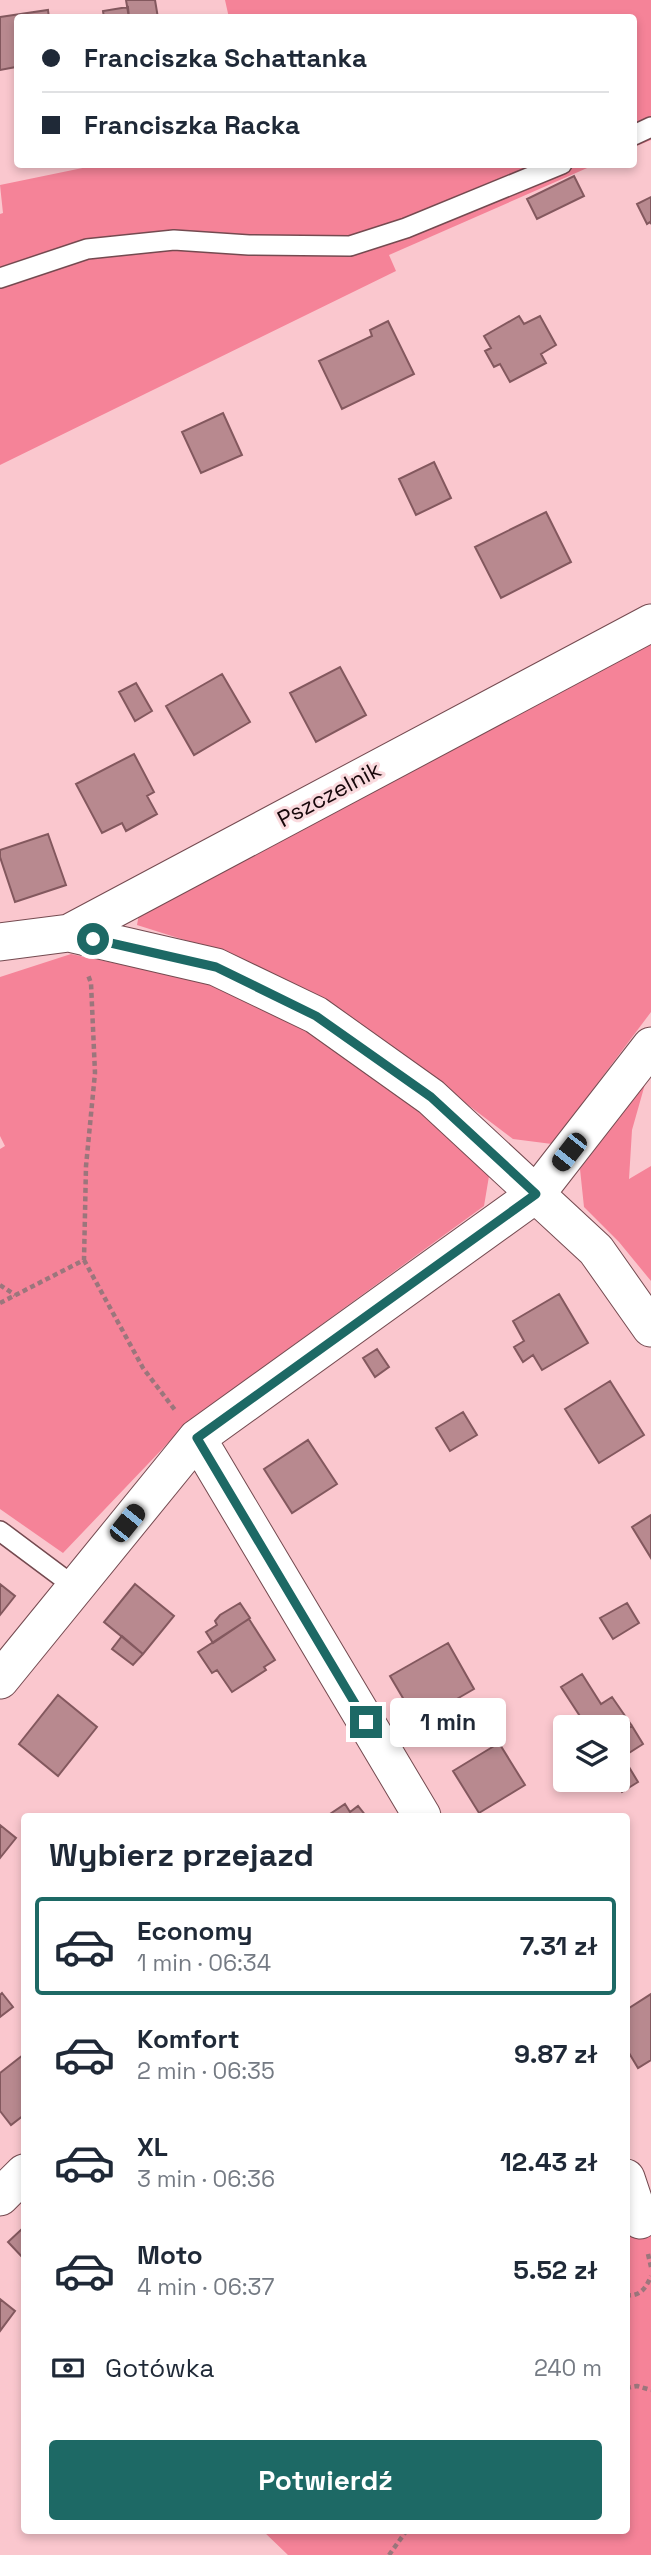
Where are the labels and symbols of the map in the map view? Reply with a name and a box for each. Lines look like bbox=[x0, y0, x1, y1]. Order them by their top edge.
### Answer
street label: Pszczelnik bbox=[272, 754, 386, 834]
route start bbox=[77, 923, 109, 955]
car bbox=[548, 1129, 591, 1175]
car bbox=[106, 1500, 149, 1546]
callout: 1 min bbox=[390, 1698, 506, 1746]
route end bbox=[350, 1706, 382, 1738]

